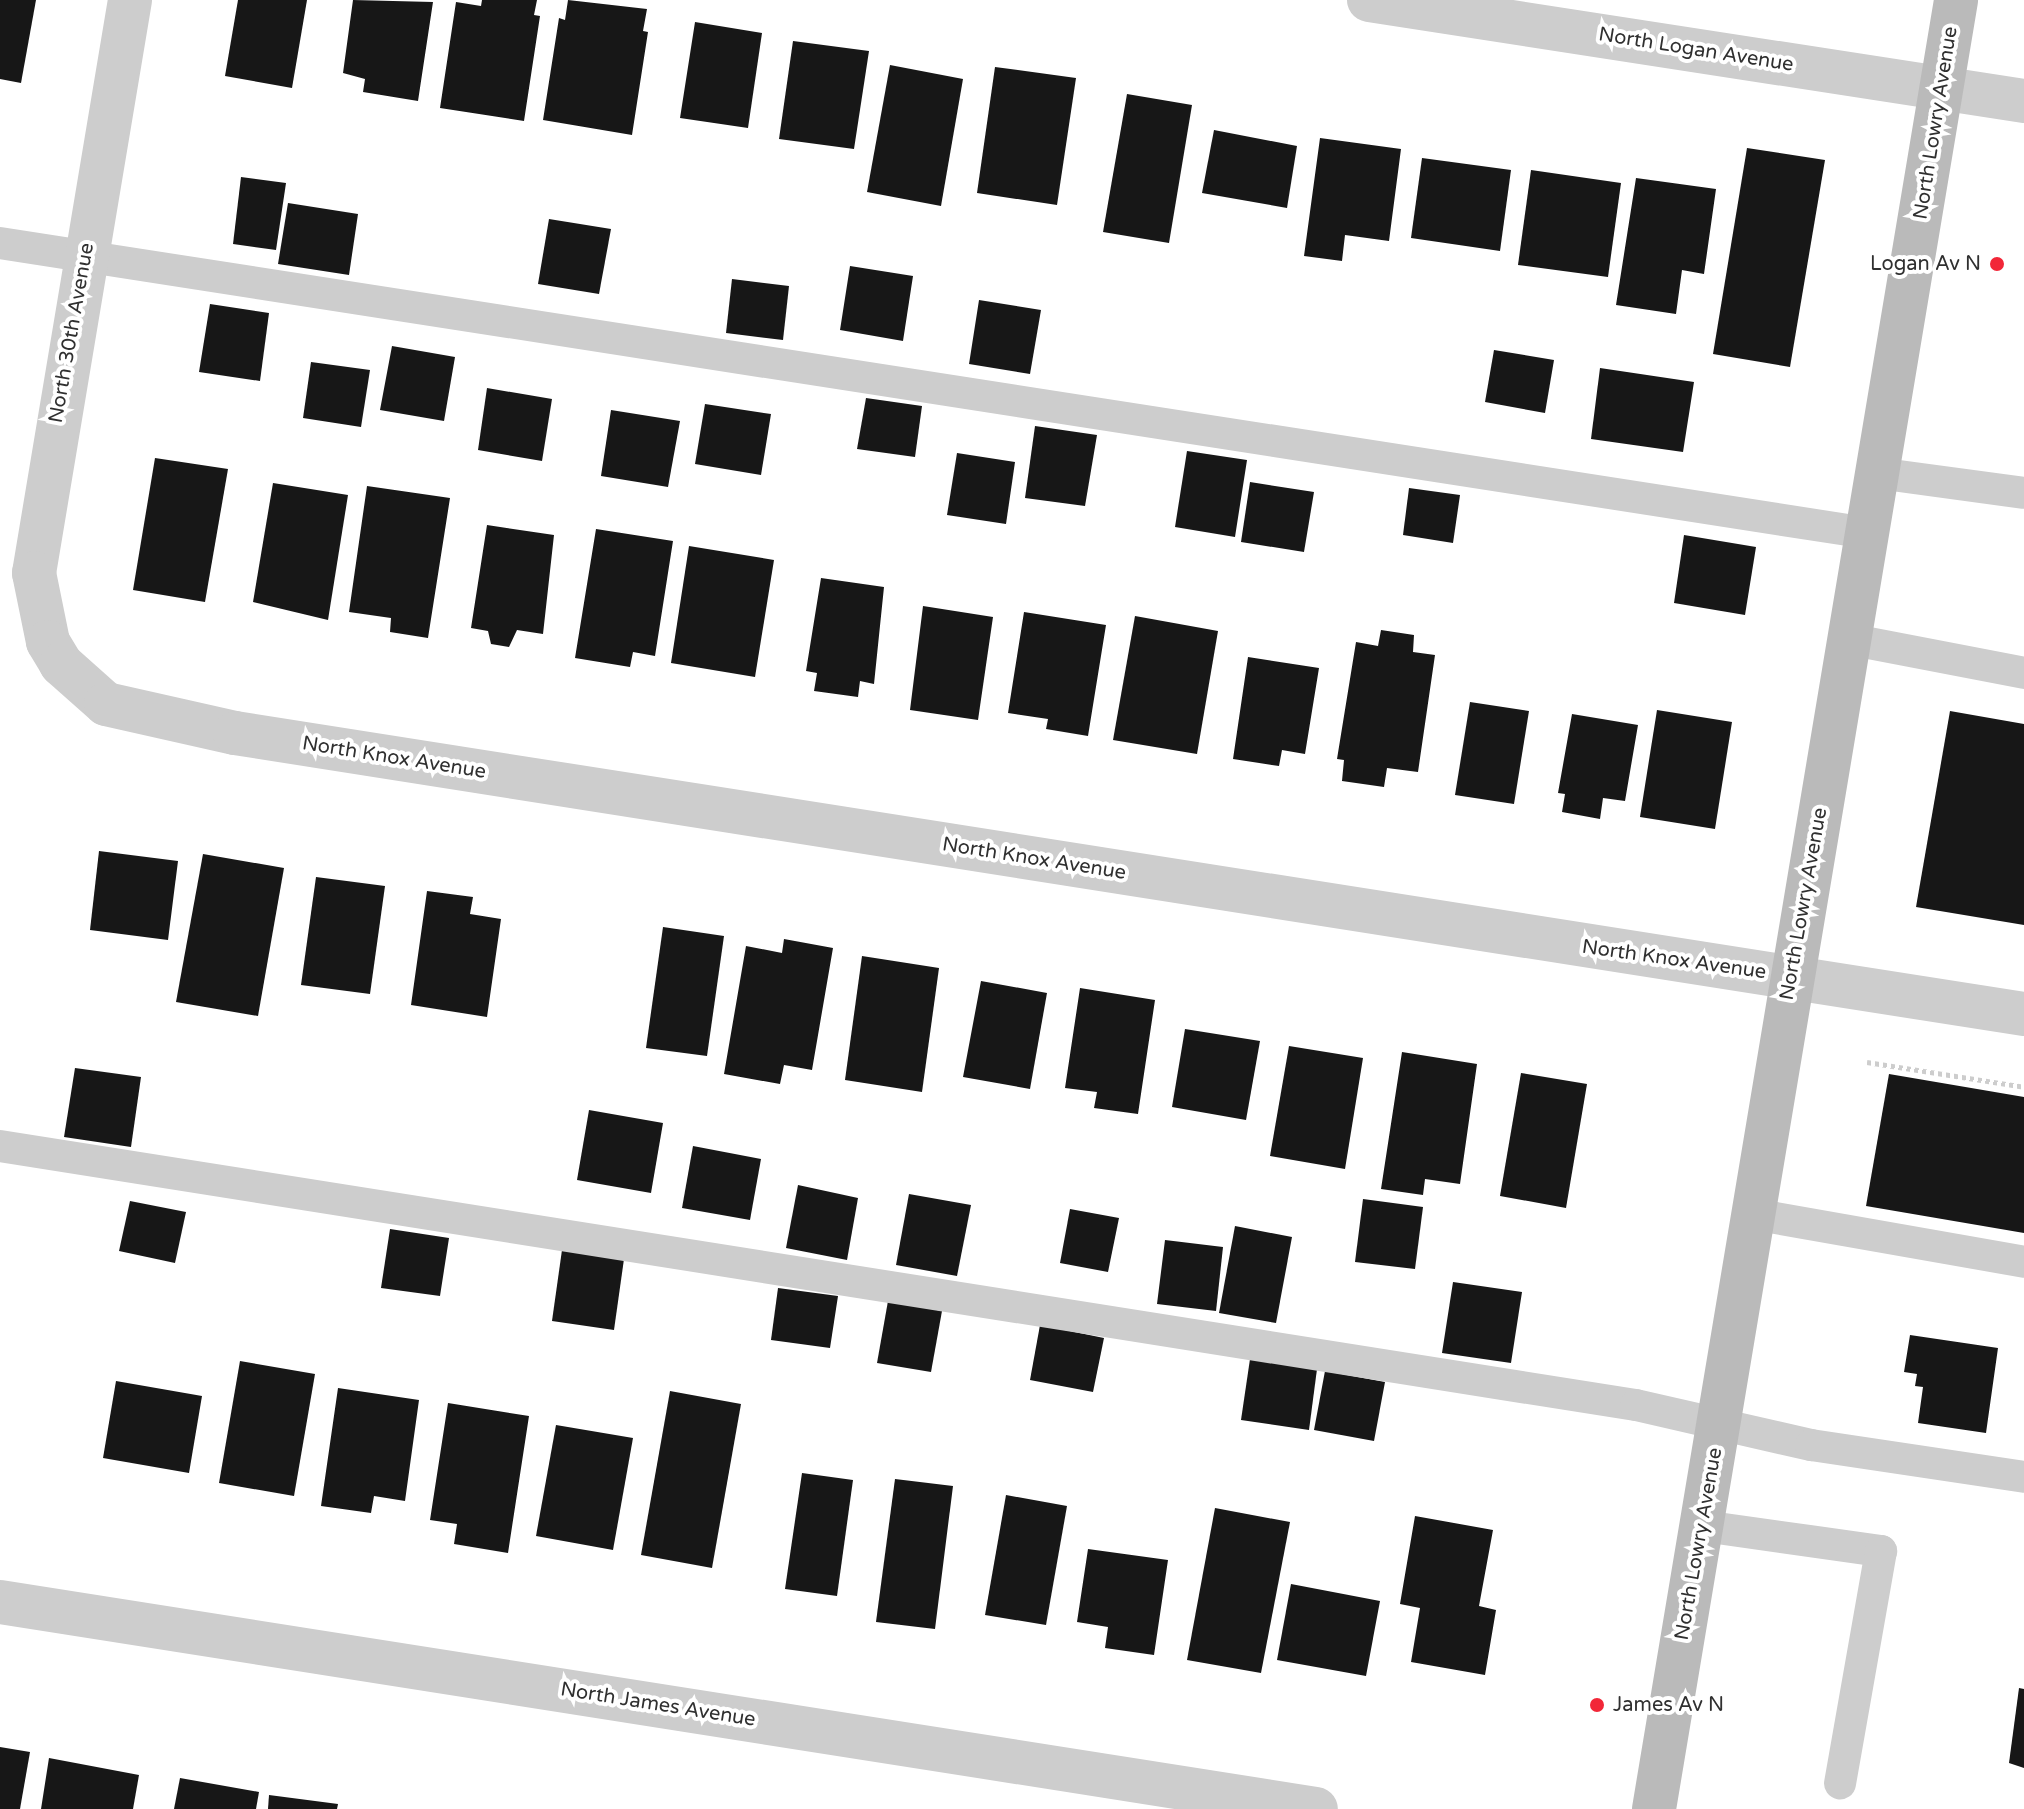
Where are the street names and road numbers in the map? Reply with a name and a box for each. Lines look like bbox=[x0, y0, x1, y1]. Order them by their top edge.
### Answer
street label: North Logan Avenue bbox=[1597, 23, 1795, 77]
street label: North Lowry Avenue bbox=[1909, 25, 1963, 221]
street label: North 30th Avenue bbox=[44, 241, 100, 425]
street label: North Knox Avenue bbox=[300, 732, 488, 784]
street label: North Lowry Avenue bbox=[1775, 806, 1833, 1002]
street label: North Knox Avenue bbox=[940, 833, 1128, 885]
street label: North Knox Avenue bbox=[1580, 935, 1768, 985]
street label: North Lowry Avenue bbox=[1670, 1446, 1728, 1642]
street label: North James Avenue bbox=[559, 1678, 757, 1732]

